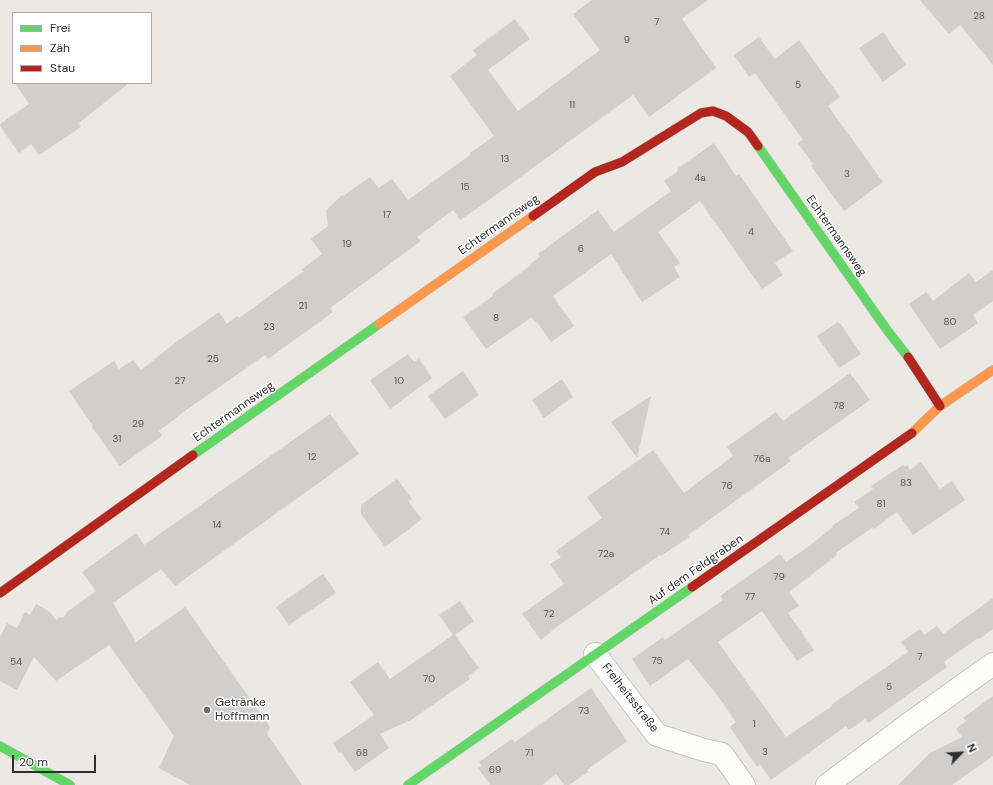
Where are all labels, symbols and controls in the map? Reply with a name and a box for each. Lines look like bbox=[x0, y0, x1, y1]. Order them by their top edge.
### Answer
house number: 28 bbox=[973, 10, 985, 22]
legend bbox=[12, 12, 152, 84]
house number: 7 bbox=[654, 16, 660, 28]
text: Frei bbox=[50, 20, 70, 36]
house number: 9 bbox=[624, 34, 630, 46]
text: Zäh bbox=[50, 40, 70, 56]
text: Stau bbox=[50, 60, 75, 76]
house number: 5 bbox=[795, 79, 801, 91]
house number: 11 bbox=[569, 99, 575, 111]
house number: 13 bbox=[500, 153, 510, 165]
house number: 3 bbox=[844, 168, 850, 180]
house number: 4a bbox=[694, 172, 706, 184]
house number: 15 bbox=[460, 181, 470, 193]
street label: Echtermannsweg bbox=[456, 192, 542, 258]
street label: Echtermannsweg bbox=[803, 193, 869, 279]
house number: 17 bbox=[383, 209, 391, 221]
house number: 4 bbox=[748, 226, 754, 238]
house number: 19 bbox=[342, 238, 352, 250]
house number: 6 bbox=[578, 243, 584, 255]
house number: 21 bbox=[299, 300, 307, 312]
house number: 8 bbox=[493, 312, 499, 324]
house number: 80 bbox=[944, 316, 956, 328]
house number: 23 bbox=[263, 321, 275, 333]
house number: 25 bbox=[207, 353, 219, 365]
house number: 27 bbox=[175, 375, 185, 387]
house number: 10 bbox=[394, 375, 404, 387]
street label: Echtermannsweg bbox=[191, 379, 277, 445]
house number: 78 bbox=[833, 400, 845, 412]
house number: 29 bbox=[132, 418, 144, 430]
house number: 31 bbox=[113, 433, 121, 445]
house number: 12 bbox=[308, 451, 316, 463]
house number: 76a bbox=[754, 453, 770, 465]
house number: 83 bbox=[900, 477, 912, 489]
house number: 76 bbox=[721, 480, 733, 492]
house number: 81 bbox=[877, 498, 885, 510]
house number: 14 bbox=[212, 519, 222, 531]
house number: 74 bbox=[660, 526, 670, 538]
street label: Auf dem Feldgraben bbox=[646, 532, 746, 608]
house number: 72a bbox=[598, 548, 614, 560]
house number: 79 bbox=[773, 571, 785, 583]
house number: 77 bbox=[745, 591, 755, 603]
house number: 72 bbox=[544, 608, 554, 620]
house number: 7 bbox=[917, 651, 923, 663]
house number: 75 bbox=[651, 655, 663, 667]
house number: 54 bbox=[10, 656, 22, 668]
street label: Freiheitsstraße bbox=[599, 661, 661, 735]
house number: 70 bbox=[423, 673, 435, 685]
house number: 5 bbox=[886, 681, 892, 693]
place label: Getränke Hoffmann bbox=[215, 696, 269, 724]
marker: Getränke Hoffmann bbox=[202, 705, 212, 715]
house number: 73 bbox=[579, 705, 589, 717]
house number: 1 bbox=[752, 718, 756, 730]
north arrow bbox=[941, 733, 981, 773]
text: N bbox=[964, 741, 980, 755]
house number: 3 bbox=[762, 746, 768, 758]
scale bar bbox=[14, 747, 98, 773]
house number: 68 bbox=[356, 747, 368, 759]
house number: 71 bbox=[525, 747, 533, 759]
text: 20 m bbox=[19, 754, 48, 770]
house number: 69 bbox=[489, 764, 501, 776]

